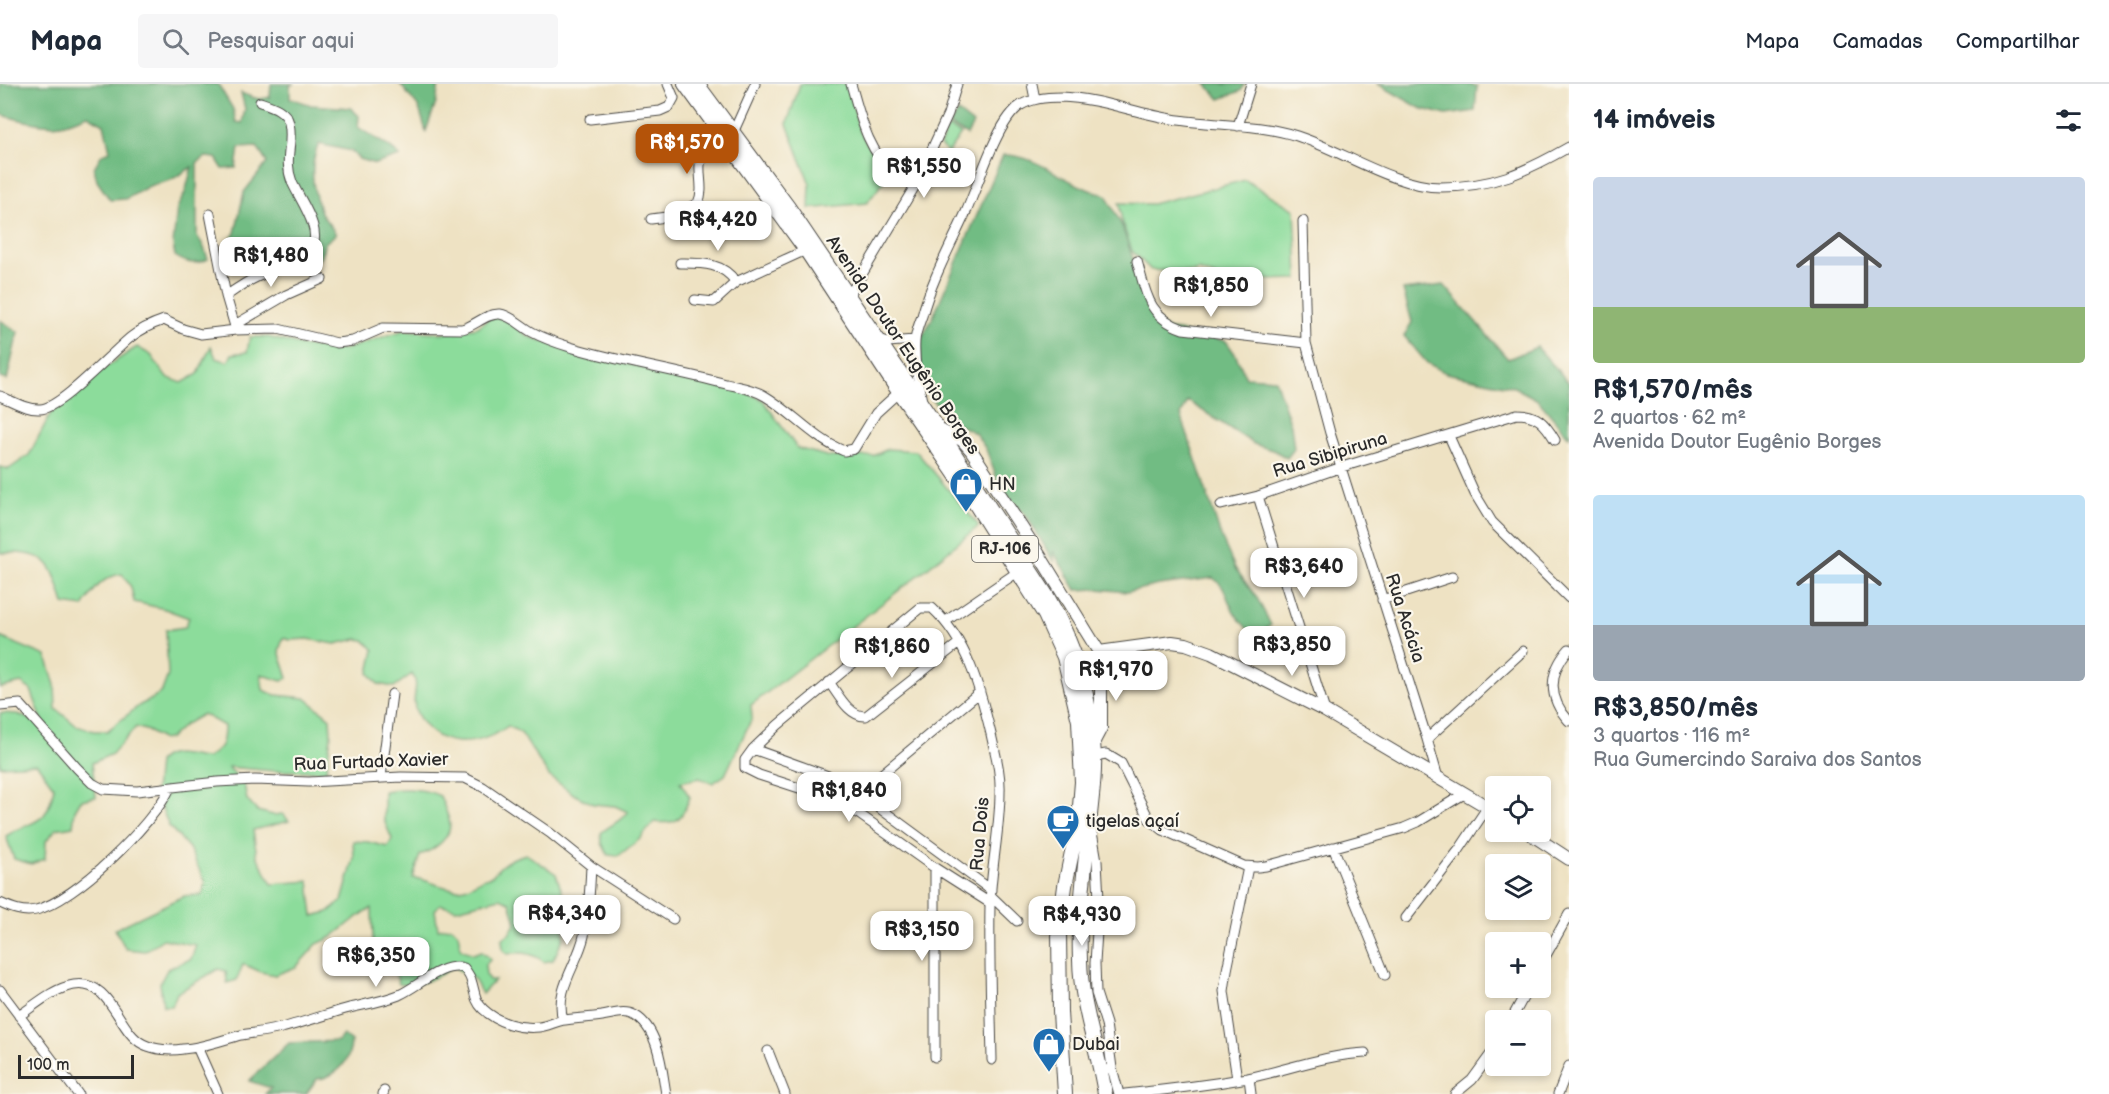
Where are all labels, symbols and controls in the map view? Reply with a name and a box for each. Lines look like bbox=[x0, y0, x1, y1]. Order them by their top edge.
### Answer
search box bbox=[138, 14, 558, 68]
text: Mapa bbox=[30, 25, 102, 58]
icon: search bbox=[159, 25, 192, 58]
text: Pesquisar aqui bbox=[207, 28, 354, 55]
text: Mapa bbox=[1745, 29, 1799, 54]
text: Camadas bbox=[1832, 29, 1923, 54]
text: Compartilhar bbox=[1956, 29, 2079, 54]
icon: filters bbox=[2052, 104, 2085, 137]
text: 14 imóveis bbox=[1593, 105, 1715, 136]
pin: R$1,570 bbox=[632, 124, 742, 175]
text: R$1,570 bbox=[650, 131, 724, 155]
pin: R$1,550 bbox=[869, 148, 979, 199]
text: R$1,550 bbox=[886, 155, 962, 179]
pin: R$4,420 bbox=[663, 201, 773, 252]
text: R$4,420 bbox=[679, 208, 757, 232]
icon: home bbox=[1785, 216, 1893, 324]
street label: Avenida Doutor Eugênio Borges bbox=[822, 231, 984, 459]
pin: R$1,480 bbox=[216, 237, 326, 288]
text: R$1,480 bbox=[233, 244, 309, 268]
pin: R$1,850 bbox=[1156, 267, 1266, 318]
text: R$1,850 bbox=[1173, 274, 1249, 298]
text: R$1,570/mês bbox=[1593, 375, 1753, 406]
text: 2 quartos · 62 m² bbox=[1593, 406, 1746, 430]
street label: Rua Sibipiruna bbox=[1270, 428, 1390, 482]
text: Avenida Doutor Eugênio Borges bbox=[1593, 430, 1882, 454]
shop icon: HN bbox=[948, 466, 984, 513]
place label: HN bbox=[989, 474, 1016, 495]
icon: home bbox=[1785, 534, 1893, 642]
road number: RJ-106 bbox=[972, 536, 1038, 562]
pin: R$3,640 bbox=[1249, 548, 1359, 599]
text: R$3,640 bbox=[1264, 555, 1344, 579]
street label: Rua Acácia bbox=[1381, 571, 1429, 665]
pin: R$3,850 bbox=[1237, 626, 1347, 677]
pin: R$1,860 bbox=[837, 628, 947, 679]
text: R$3,850 bbox=[1252, 633, 1332, 657]
text: R$1,860 bbox=[854, 635, 930, 659]
pin: R$1,970 bbox=[1061, 651, 1171, 702]
text: R$1,970 bbox=[1079, 658, 1153, 682]
text: R$3,850/mês bbox=[1593, 693, 1758, 724]
text: 3 quartos · 116 m² bbox=[1593, 724, 1750, 748]
text: Rua Gumercindo Saraiva dos Santos bbox=[1593, 748, 1922, 772]
street label: Rua Furtado Xavier bbox=[293, 749, 449, 775]
pin: R$1,840 bbox=[794, 772, 904, 823]
map controls bbox=[1485, 776, 1551, 1076]
button: locate bbox=[1485, 776, 1551, 842]
text: R$1,840 bbox=[811, 779, 887, 803]
street label: Rua Dois bbox=[966, 796, 994, 872]
cafe icon: tigelas açaí bbox=[1045, 803, 1081, 850]
place label: tigelas açaí bbox=[1086, 811, 1180, 832]
button: layers bbox=[1485, 854, 1551, 920]
pin: R$4,340 bbox=[512, 895, 622, 946]
pin: R$4,930 bbox=[1027, 896, 1137, 947]
text: R$4,340 bbox=[527, 902, 607, 926]
text: R$4,930 bbox=[1043, 903, 1121, 927]
pin: R$3,150 bbox=[867, 911, 977, 962]
text: R$3,150 bbox=[884, 918, 960, 942]
button: + bbox=[1485, 932, 1551, 998]
pin: R$6,350 bbox=[321, 937, 431, 988]
text: R$6,350 bbox=[336, 944, 416, 968]
button: − bbox=[1485, 1010, 1551, 1076]
shop icon: Dubai bbox=[1031, 1026, 1067, 1073]
place label: Dubai bbox=[1072, 1034, 1120, 1055]
scale bar bbox=[18, 1052, 134, 1080]
text: 100 m bbox=[27, 1056, 70, 1075]

